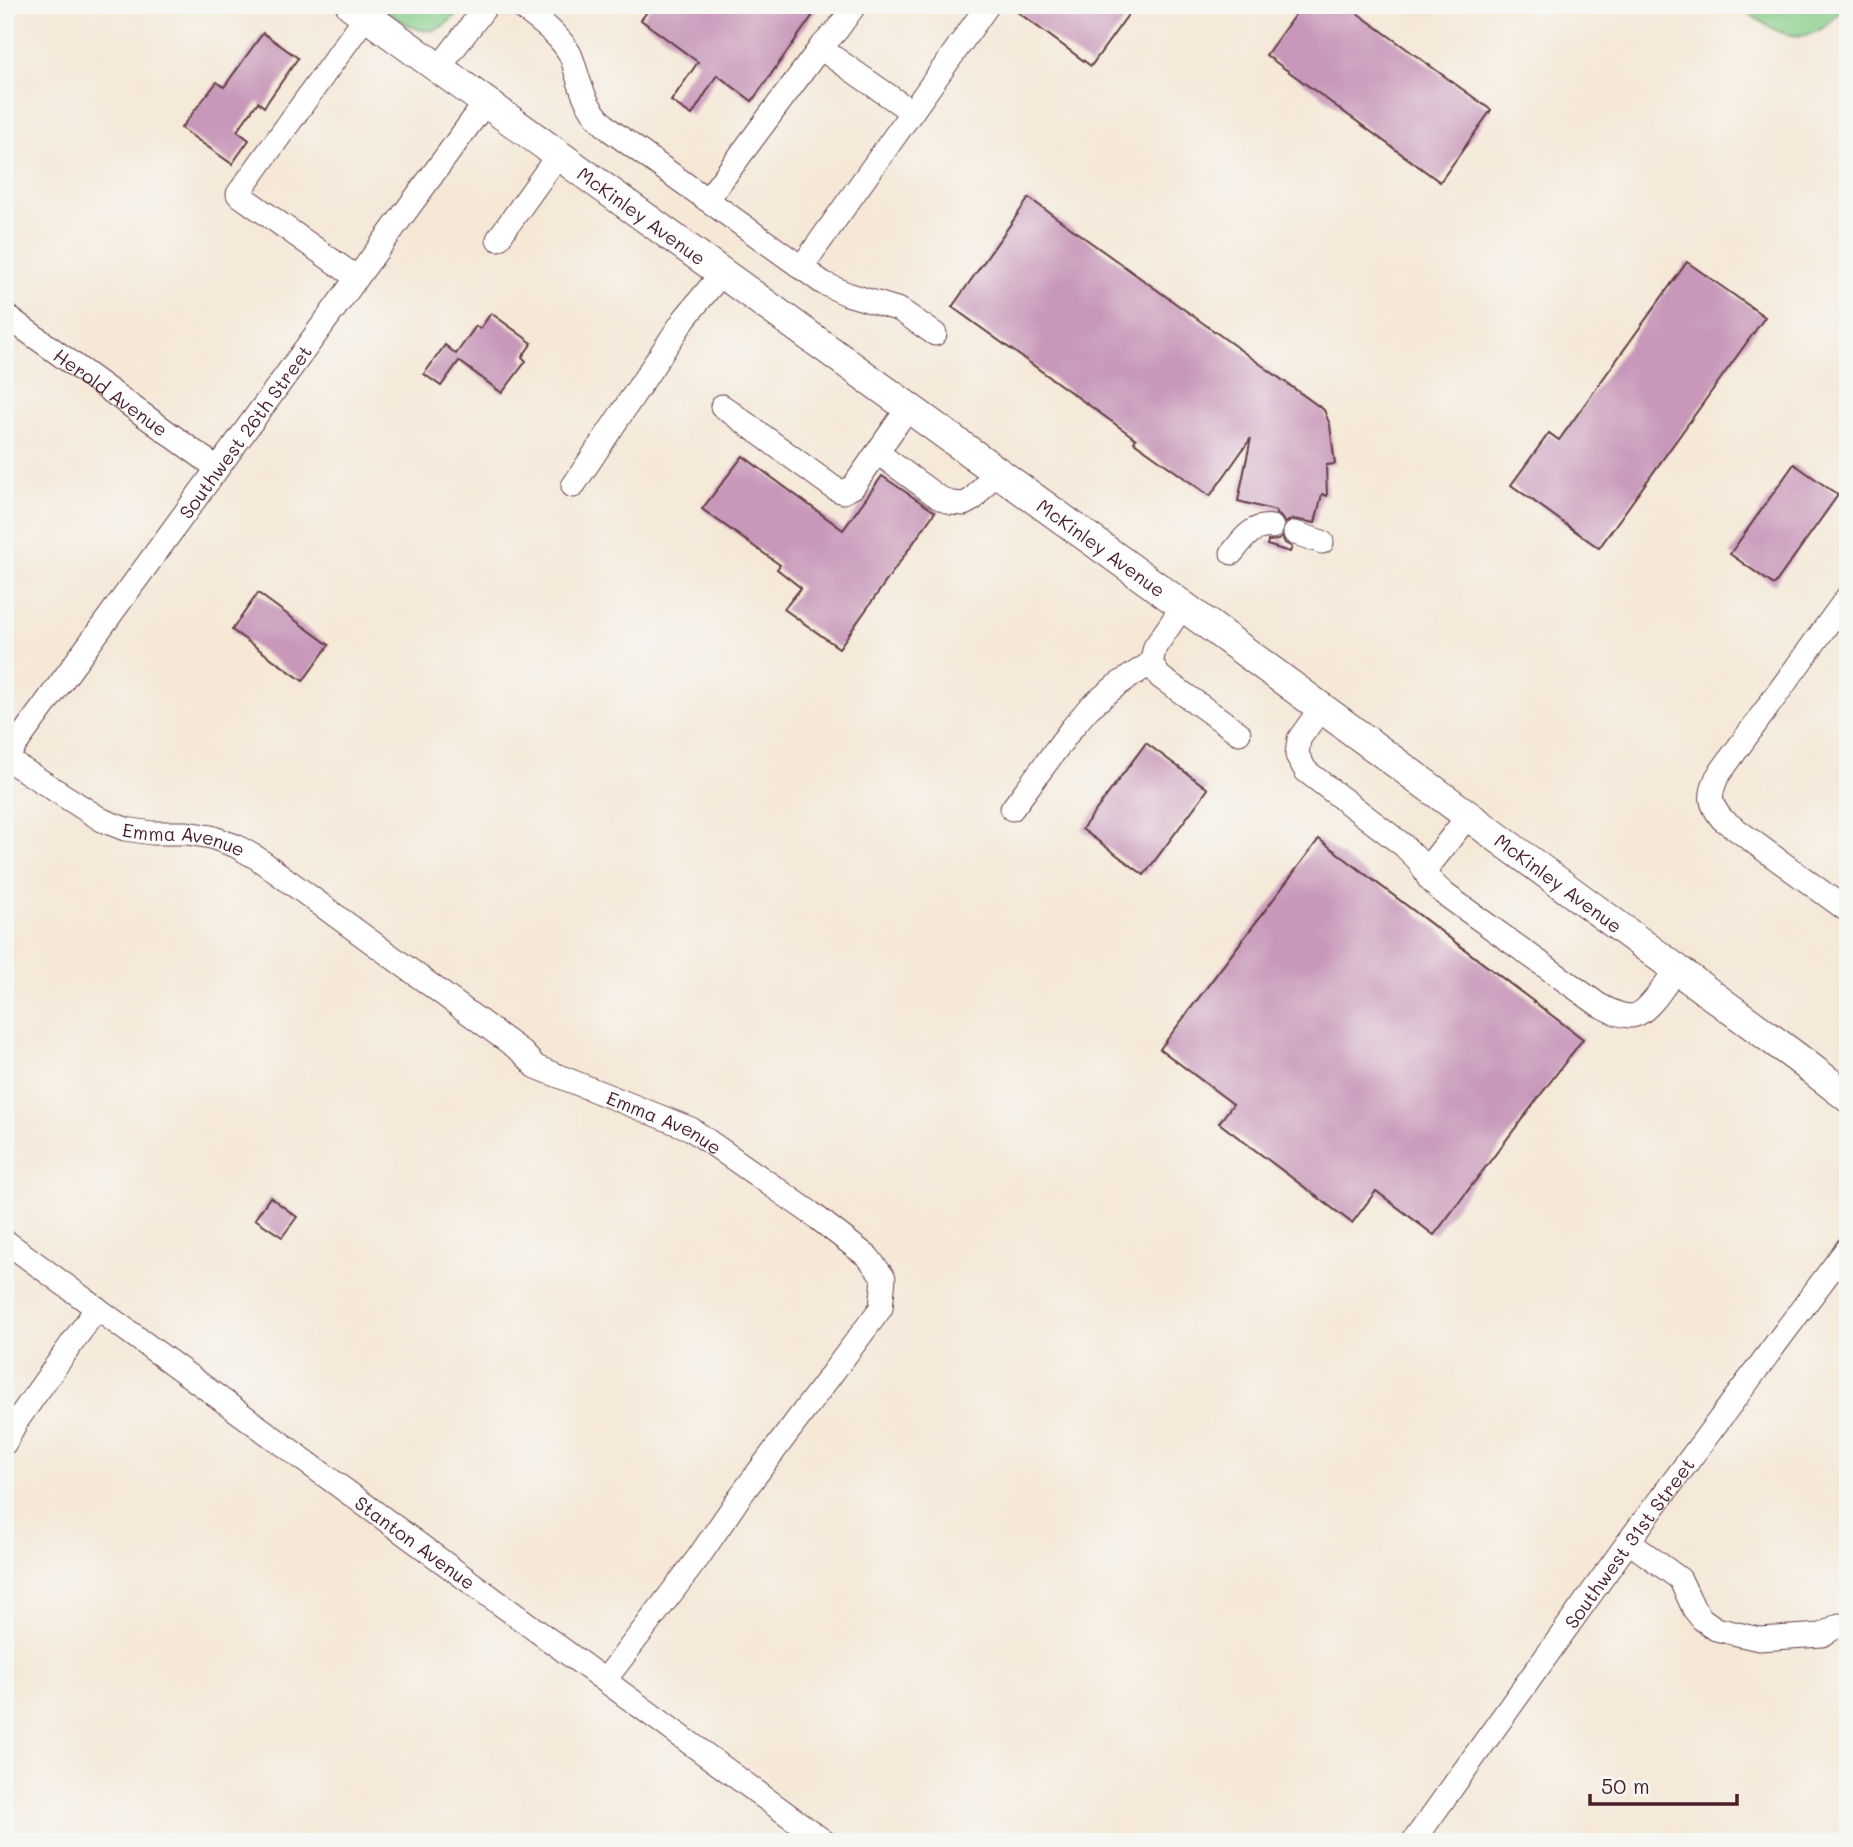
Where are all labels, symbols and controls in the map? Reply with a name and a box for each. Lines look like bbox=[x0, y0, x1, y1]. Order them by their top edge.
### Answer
street label: McKinley Avenue bbox=[573, 160, 711, 270]
street label: Southwest 26th Street bbox=[173, 339, 317, 523]
street label: Herold Avenue bbox=[49, 342, 173, 441]
street label: McKinley Avenue bbox=[1032, 492, 1171, 602]
street label: Emma Avenue bbox=[121, 816, 250, 862]
street label: McKinley Avenue bbox=[1490, 827, 1628, 938]
street label: Emma Avenue bbox=[603, 1084, 727, 1160]
street label: Southwest 31st Street bbox=[1558, 1452, 1699, 1633]
street label: Stanton Avenue bbox=[350, 1489, 481, 1594]
scale bar bbox=[1590, 1763, 1738, 1807]
text: 50 m bbox=[1601, 1772, 1650, 1799]

